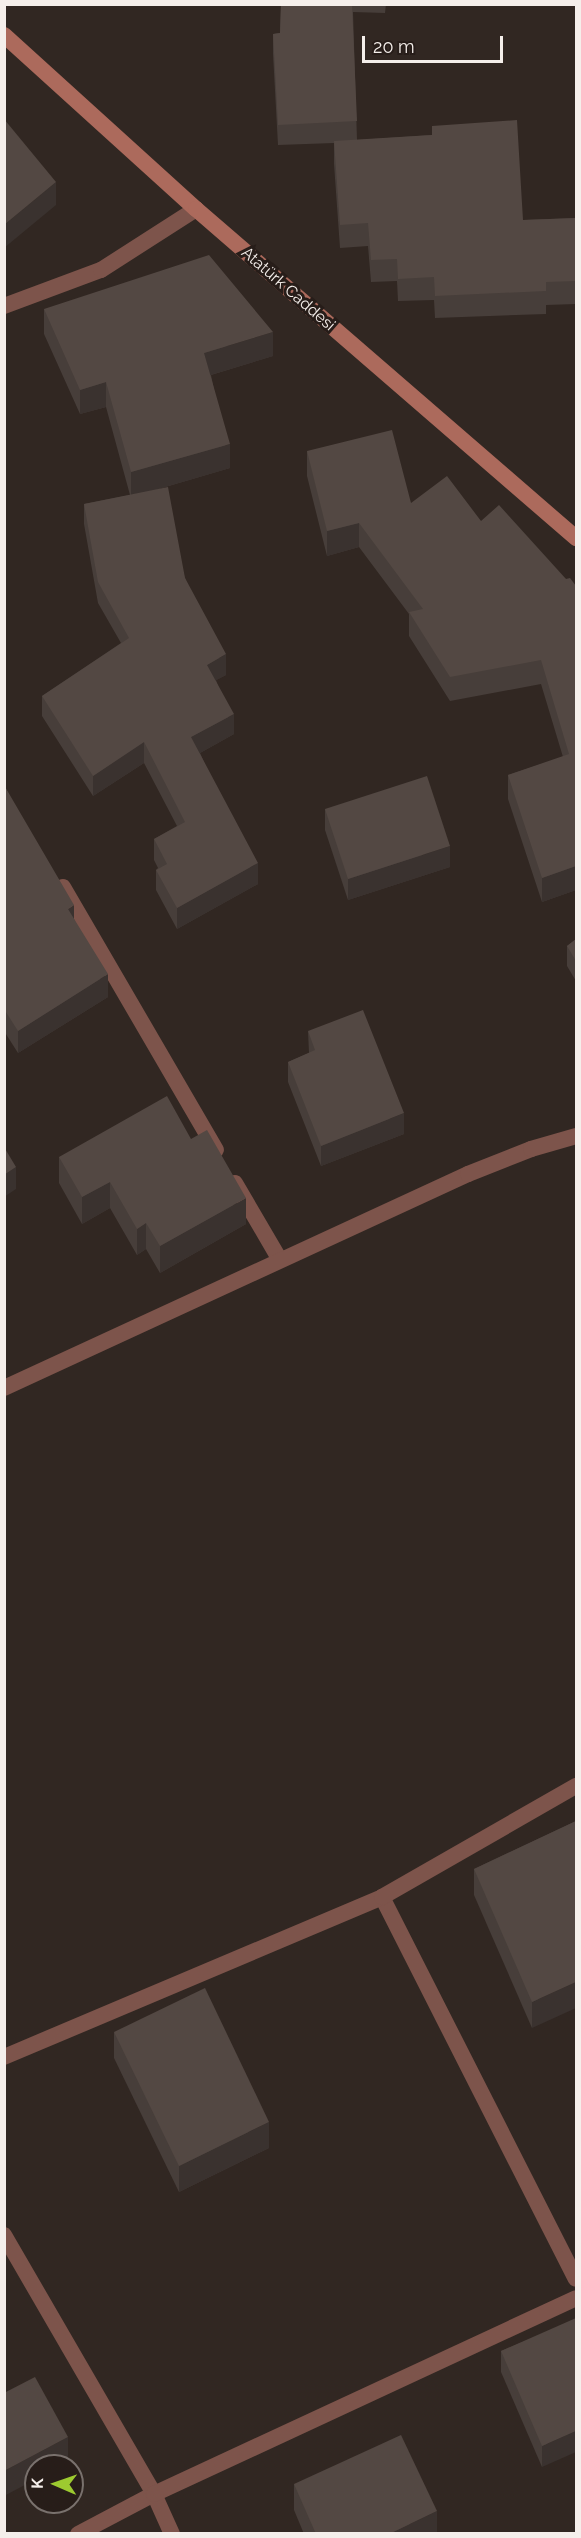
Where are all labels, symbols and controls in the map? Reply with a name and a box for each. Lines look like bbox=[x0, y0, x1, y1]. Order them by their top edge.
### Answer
scale bar bbox=[365, 24, 506, 62]
text: 20 m bbox=[373, 36, 415, 57]
street label: Atatürk Caddesi bbox=[237, 243, 339, 335]
north arrow bbox=[24, 2454, 84, 2514]
text: K bbox=[28, 2478, 47, 2489]

